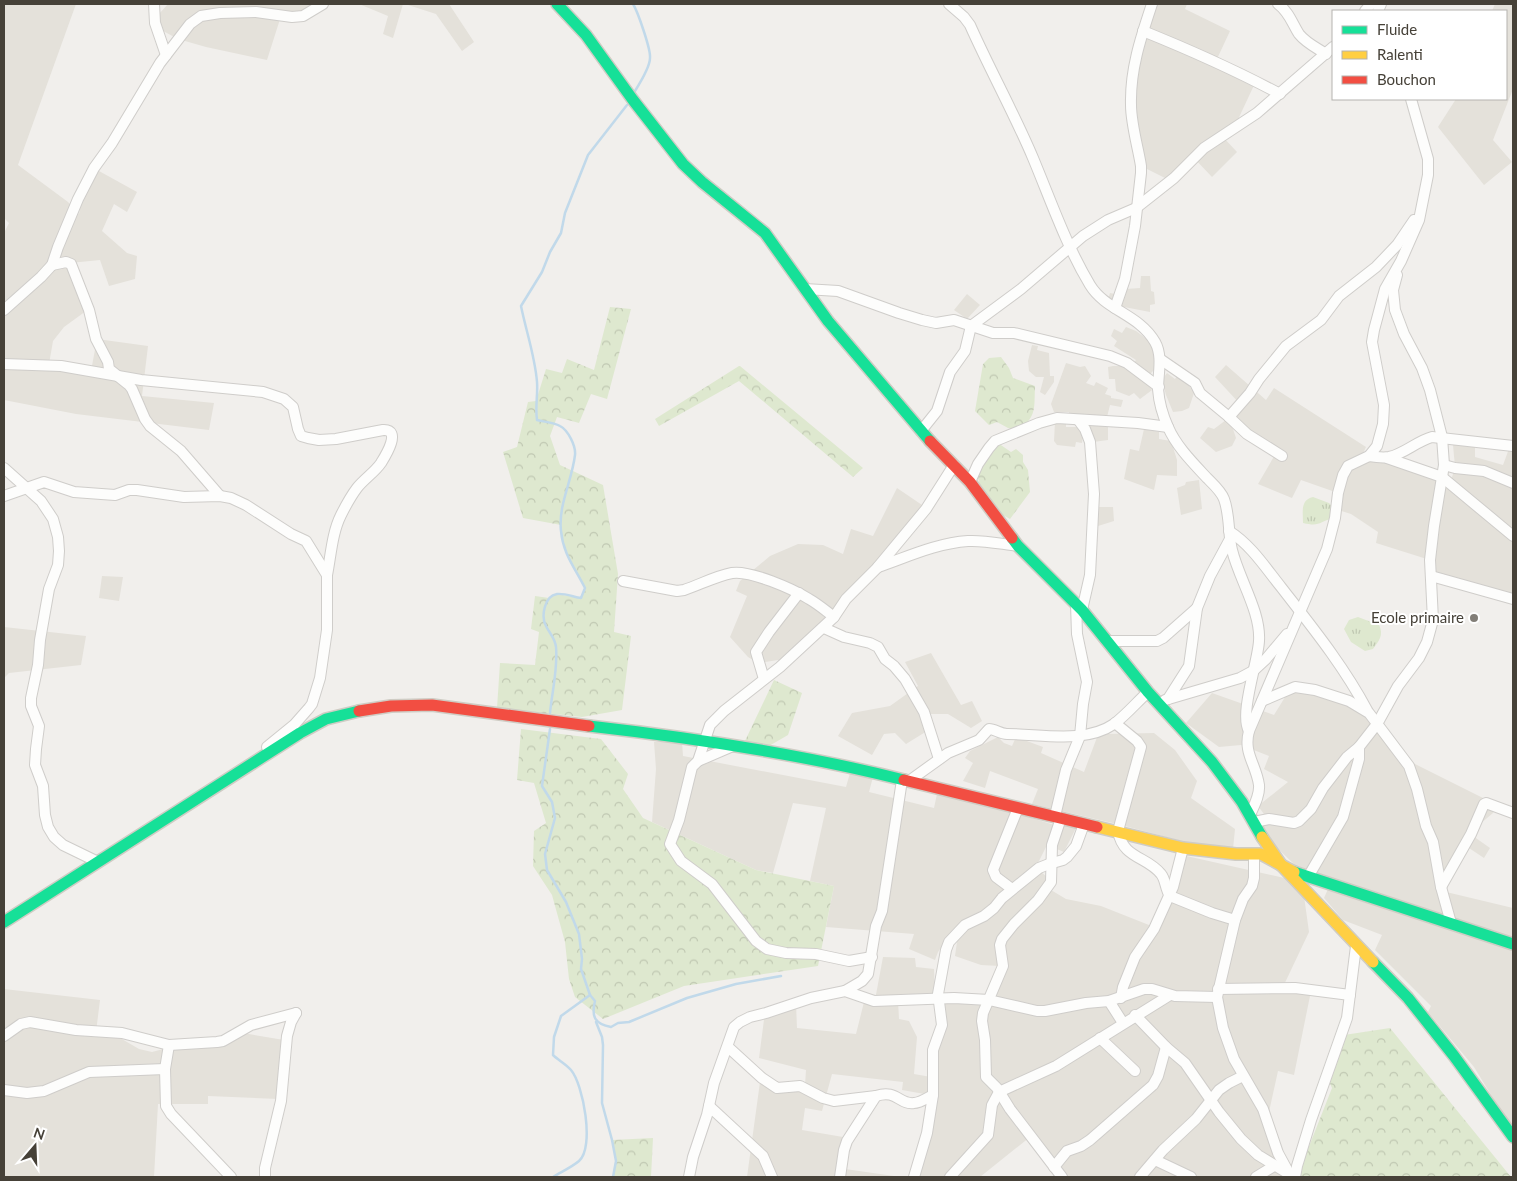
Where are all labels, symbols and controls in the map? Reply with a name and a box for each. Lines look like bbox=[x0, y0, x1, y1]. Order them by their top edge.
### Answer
legend bbox=[1332, 10, 1507, 100]
text: Fluide bbox=[1377, 20, 1417, 38]
text: Ralenti bbox=[1377, 45, 1423, 63]
text: Bouchon bbox=[1377, 70, 1436, 88]
place label: Ecole primaire bbox=[1371, 608, 1464, 626]
marker: Ecole primaire bbox=[1468, 612, 1480, 624]
north arrow bbox=[10, 1121, 60, 1171]
text: N bbox=[32, 1123, 47, 1143]

